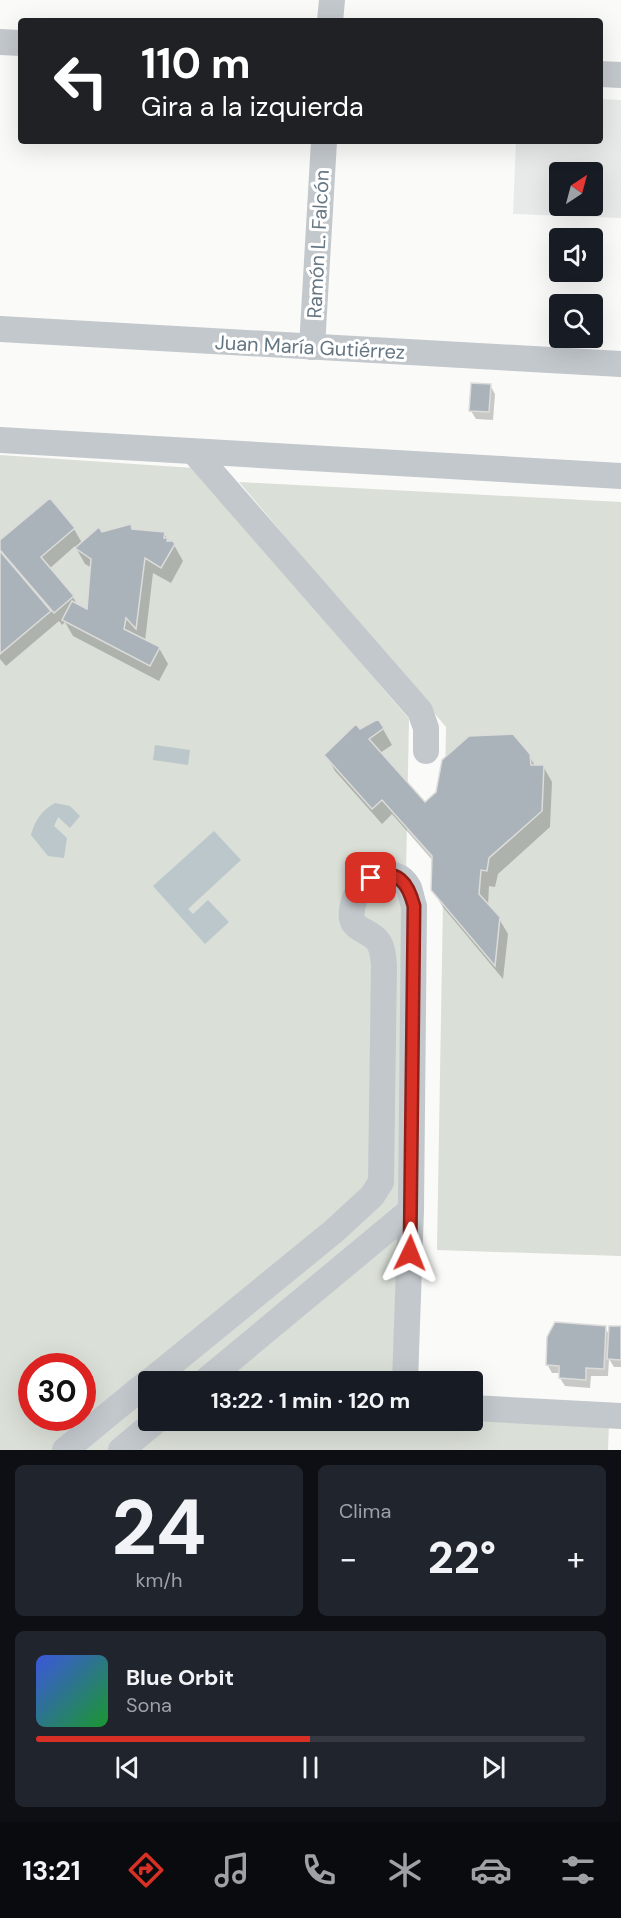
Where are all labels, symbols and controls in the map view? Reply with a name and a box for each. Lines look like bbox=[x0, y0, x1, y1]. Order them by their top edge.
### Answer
text: 110 m bbox=[141, 36, 251, 91]
icon: left bbox=[42, 42, 120, 120]
text: Gira a la izquierda bbox=[141, 89, 364, 124]
north arrow bbox=[549, 162, 603, 216]
map controls bbox=[549, 162, 603, 348]
street label: Ramón L. Falcón bbox=[301, 169, 335, 319]
button: sound bbox=[549, 228, 603, 282]
button: search bbox=[549, 294, 603, 348]
street label: Juan María Gutiérrez bbox=[214, 329, 406, 365]
pin bbox=[345, 852, 396, 903]
icon: arrive bbox=[354, 861, 387, 894]
position arrow bbox=[378, 1221, 442, 1285]
speed limit sign: 30 bbox=[18, 1353, 96, 1431]
text: 13:22 · 1 min · 120 m bbox=[211, 1386, 410, 1415]
text: 24 bbox=[111, 1477, 207, 1578]
text: Clima bbox=[339, 1498, 391, 1524]
text: 22° bbox=[428, 1528, 496, 1587]
text: − bbox=[339, 1537, 357, 1580]
text: + bbox=[567, 1537, 585, 1580]
text: km/h bbox=[135, 1567, 183, 1593]
text: Blue Orbit bbox=[126, 1663, 234, 1692]
text: Sona bbox=[126, 1692, 172, 1718]
icon: previous bbox=[111, 1751, 144, 1784]
icon: pause bbox=[294, 1751, 327, 1784]
icon: next bbox=[477, 1751, 510, 1784]
icon: directions bbox=[125, 1849, 167, 1891]
icon: music bbox=[211, 1849, 253, 1891]
icon: phone bbox=[298, 1849, 340, 1891]
icon: climate bbox=[384, 1849, 426, 1891]
icon: car bbox=[470, 1849, 512, 1891]
icon: filters bbox=[557, 1849, 599, 1891]
text: 13:21 bbox=[22, 1853, 81, 1888]

